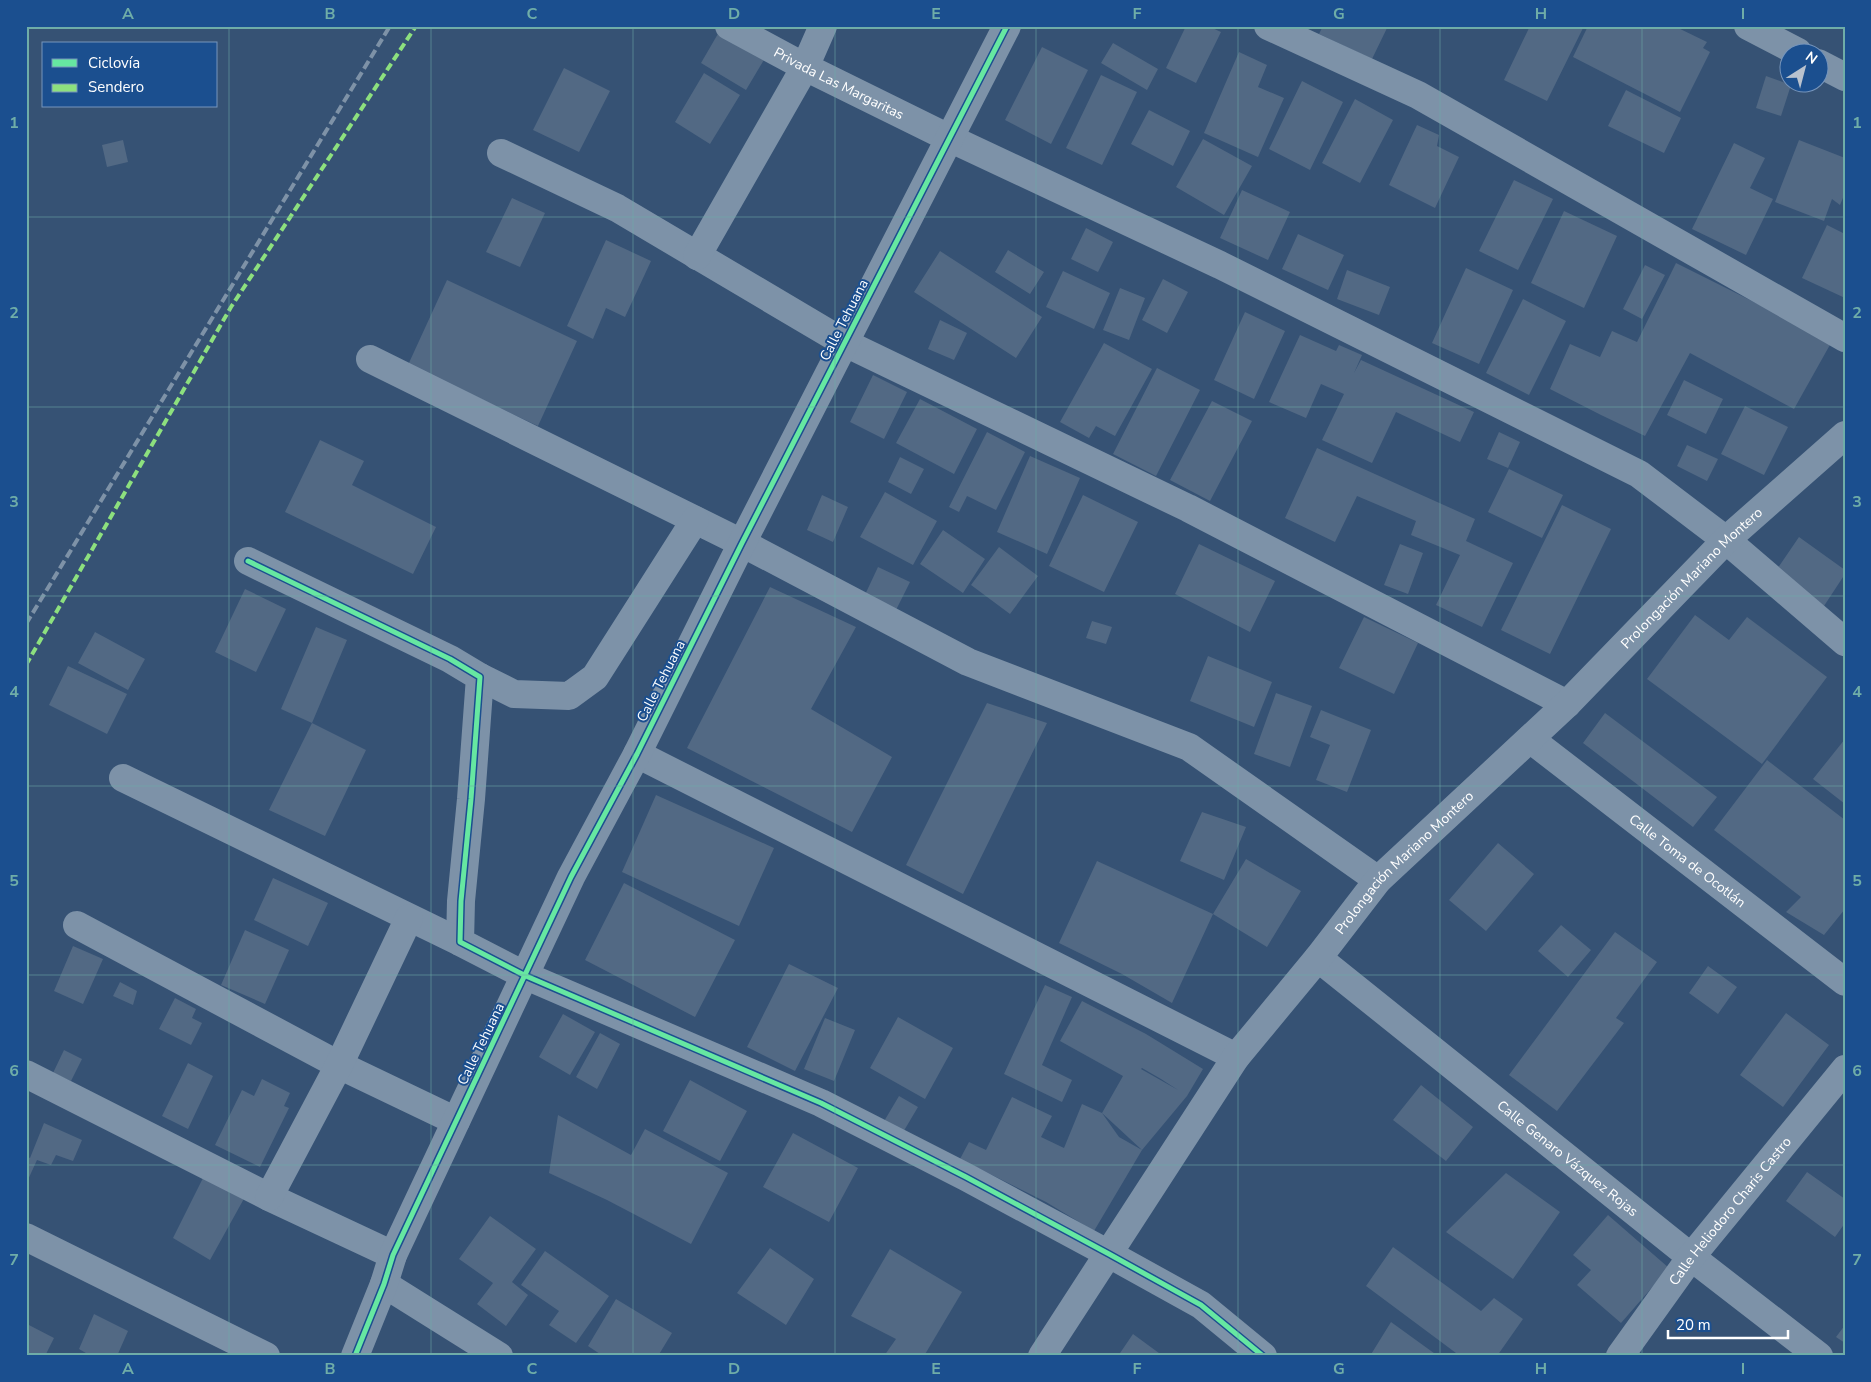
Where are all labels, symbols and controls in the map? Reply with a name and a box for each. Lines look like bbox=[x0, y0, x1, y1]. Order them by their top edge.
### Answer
text: A bbox=[122, 3, 134, 25]
text: B bbox=[324, 3, 336, 25]
text: C bbox=[527, 3, 538, 25]
text: D bbox=[728, 3, 740, 25]
text: E bbox=[931, 3, 941, 25]
text: F bbox=[1133, 3, 1142, 25]
text: G bbox=[1333, 3, 1345, 25]
text: H bbox=[1535, 3, 1547, 25]
text: I bbox=[1741, 3, 1745, 25]
legend bbox=[42, 42, 218, 108]
street label: Privada Las Margaritas bbox=[771, 42, 908, 124]
north arrow bbox=[1778, 42, 1828, 92]
text: N bbox=[1802, 47, 1821, 69]
text: Ciclovía bbox=[88, 53, 140, 73]
text: Sendero bbox=[88, 77, 144, 97]
text: 1 bbox=[9, 112, 19, 134]
text: 1 bbox=[1852, 112, 1862, 134]
street label: Calle Tehuana bbox=[815, 276, 873, 364]
text: 2 bbox=[9, 302, 19, 324]
text: 2 bbox=[1852, 302, 1862, 324]
text: 3 bbox=[9, 491, 19, 513]
text: 3 bbox=[1852, 491, 1862, 513]
street label: Prolongación Mariano Montero bbox=[1616, 503, 1767, 653]
street label: Calle Tehuana bbox=[632, 637, 690, 725]
text: 4 bbox=[9, 681, 19, 703]
text: 4 bbox=[1852, 681, 1862, 703]
street label: Prolongación Mariano Montero bbox=[1330, 786, 1478, 938]
street label: Calle Toma de Ocotlán bbox=[1625, 809, 1750, 912]
text: 5 bbox=[9, 870, 19, 892]
text: 5 bbox=[1852, 870, 1862, 892]
street label: Calle Tehuana bbox=[453, 1000, 509, 1088]
text: 6 bbox=[9, 1060, 19, 1082]
text: 6 bbox=[1852, 1060, 1862, 1082]
street label: Calle Genaro Vázquez Rojas bbox=[1493, 1096, 1642, 1221]
street label: Calle Heliodoro Charis Castro bbox=[1664, 1132, 1796, 1289]
text: 7 bbox=[9, 1249, 19, 1271]
text: 7 bbox=[1852, 1249, 1862, 1271]
scale bar bbox=[1668, 1307, 1788, 1339]
text: 20 m bbox=[1676, 1315, 1711, 1335]
text: A bbox=[122, 1358, 134, 1380]
text: B bbox=[324, 1358, 336, 1380]
text: C bbox=[527, 1358, 538, 1380]
text: D bbox=[728, 1358, 740, 1380]
text: E bbox=[931, 1358, 941, 1380]
text: F bbox=[1133, 1358, 1142, 1380]
text: G bbox=[1333, 1358, 1345, 1380]
text: H bbox=[1535, 1358, 1547, 1380]
text: I bbox=[1741, 1358, 1745, 1380]

